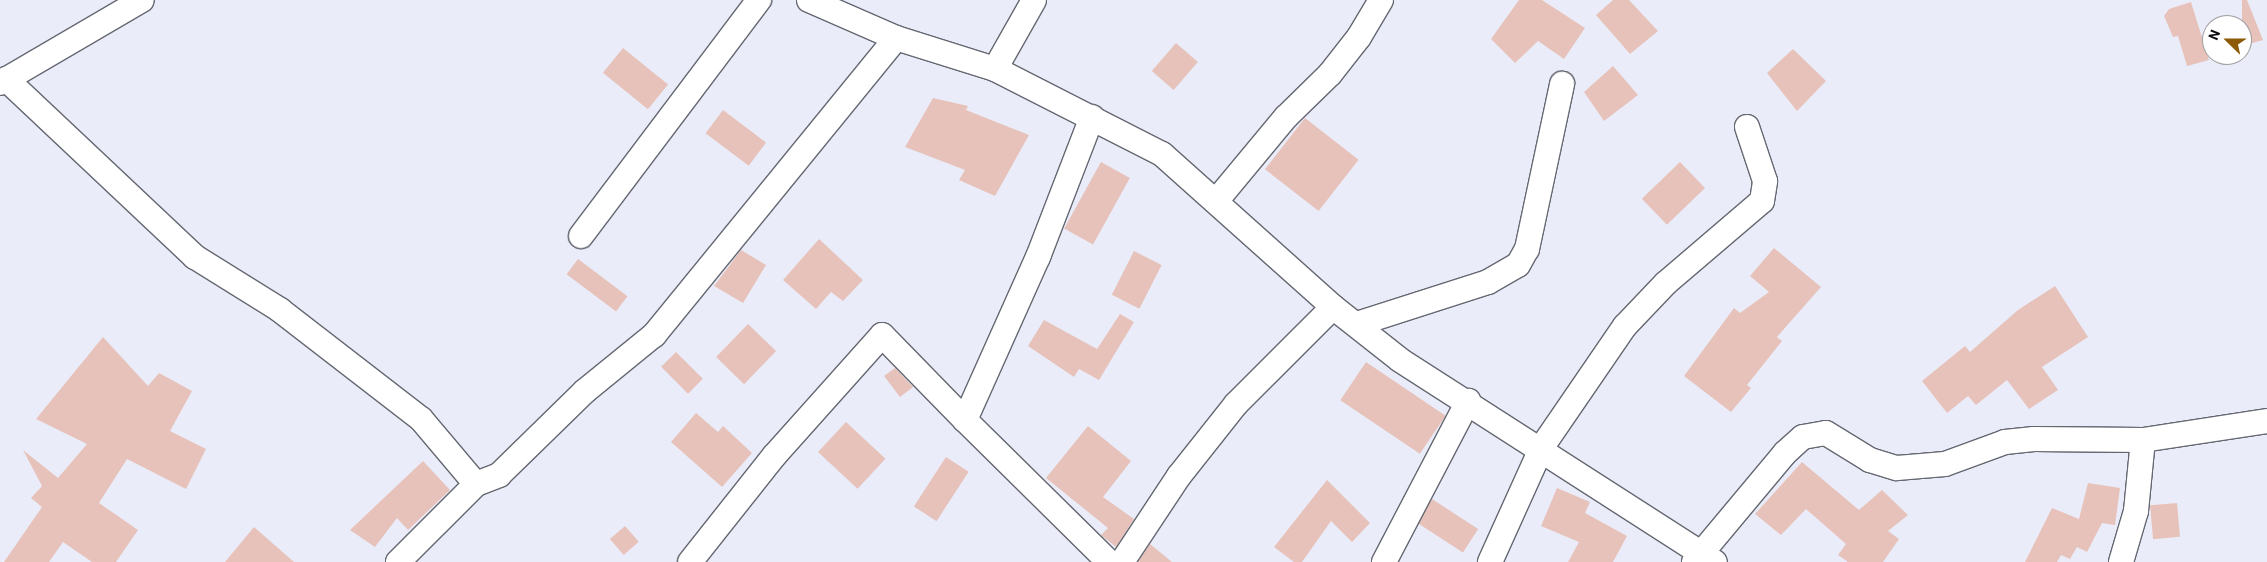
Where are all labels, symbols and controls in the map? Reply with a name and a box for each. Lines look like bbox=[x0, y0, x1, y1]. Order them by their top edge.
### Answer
north arrow bbox=[2202, 15, 2252, 65]
text: N bbox=[2204, 27, 2223, 42]

